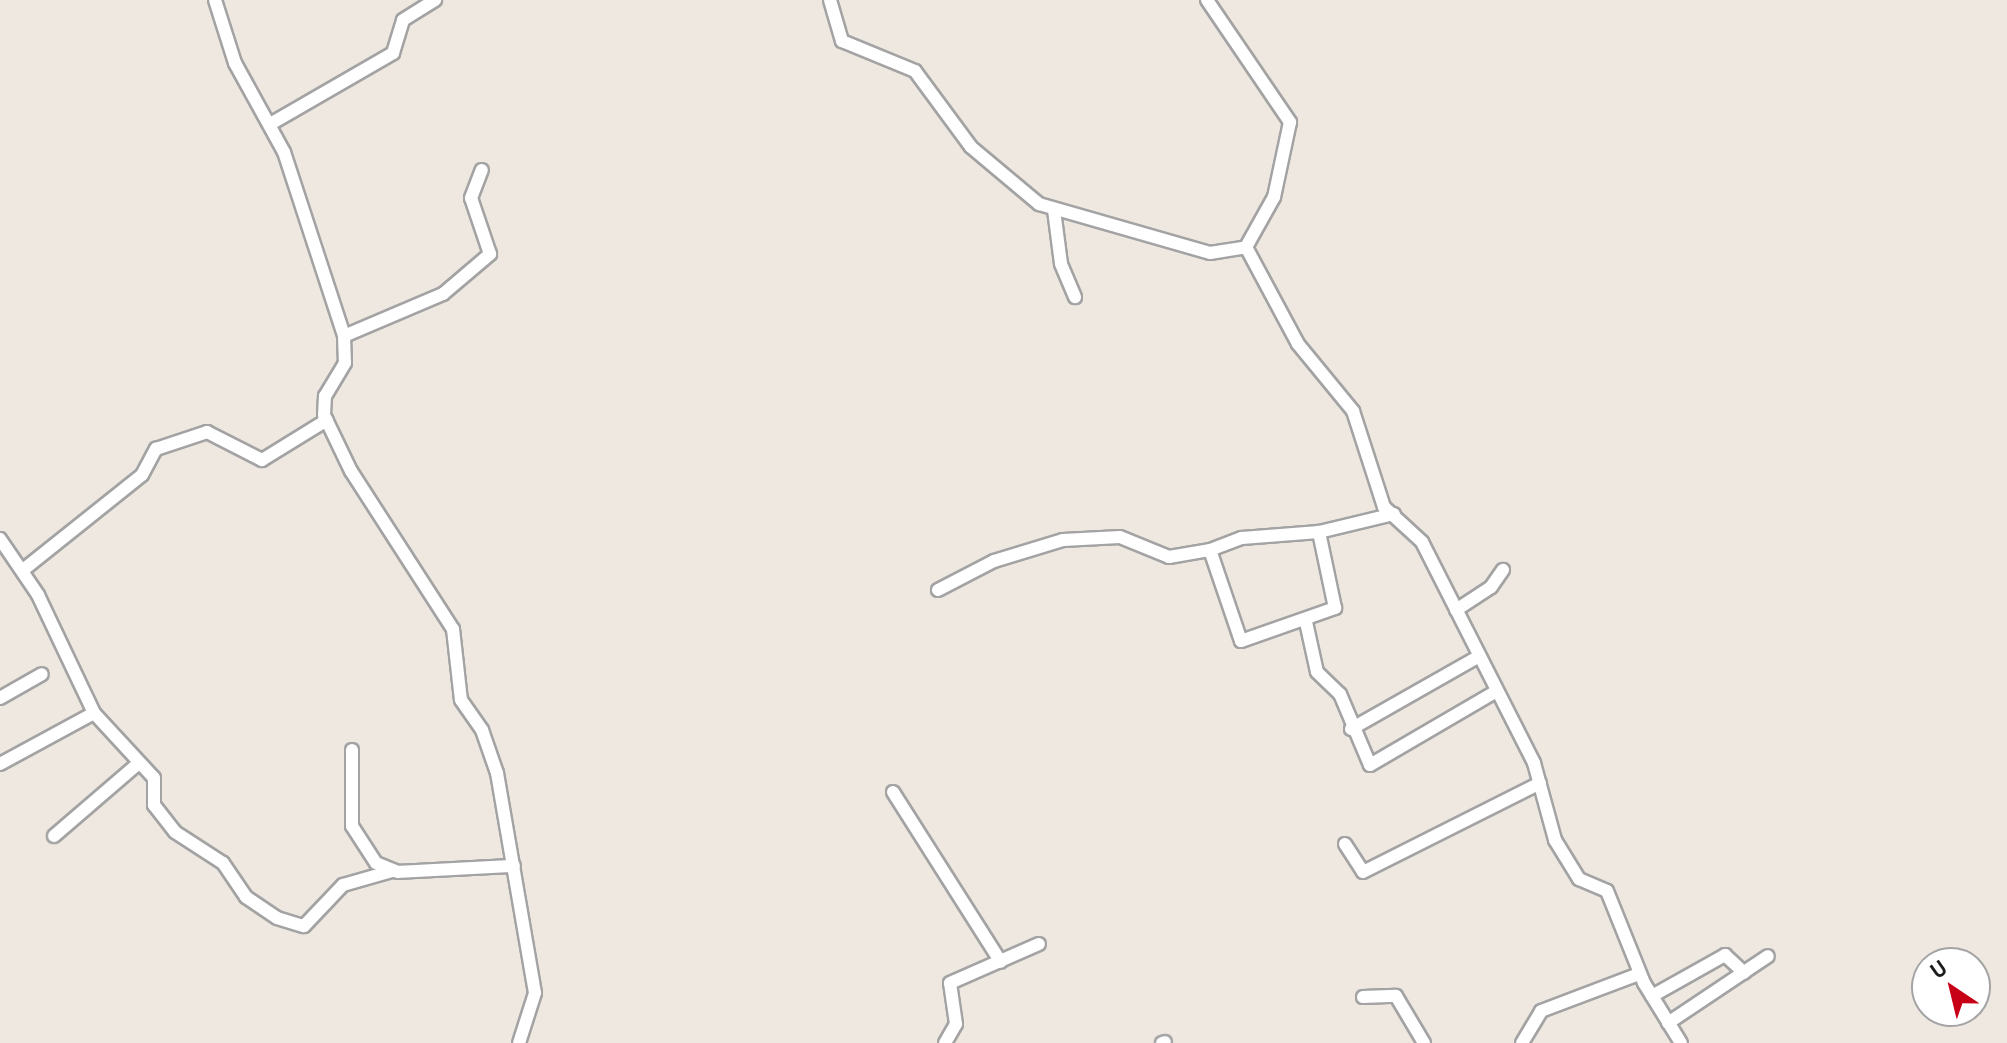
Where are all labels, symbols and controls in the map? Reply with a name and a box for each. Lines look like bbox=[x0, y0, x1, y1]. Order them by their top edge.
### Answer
north arrow bbox=[1911, 947, 1991, 1027]
text: U bbox=[1925, 954, 1952, 984]

